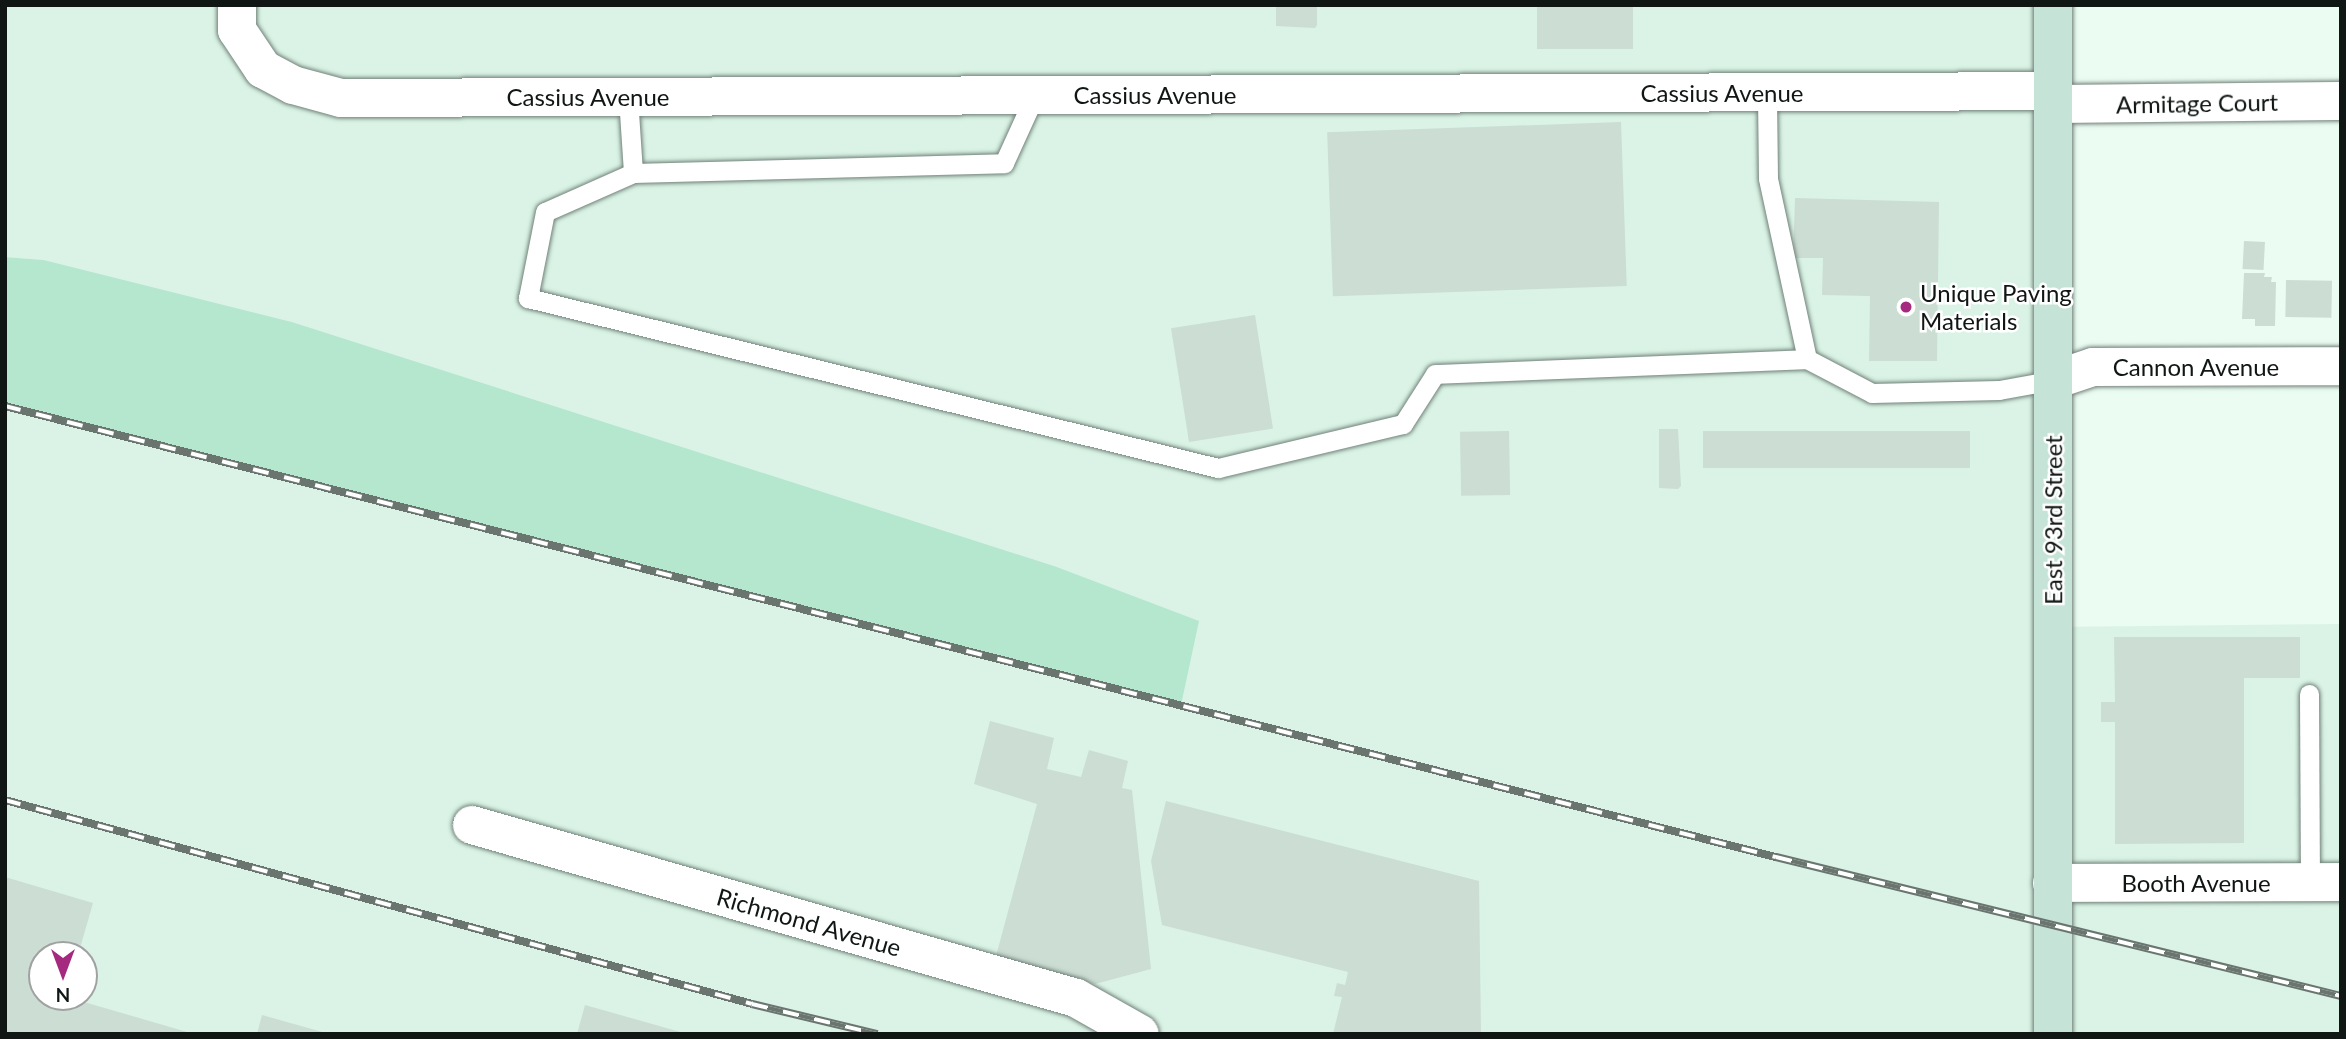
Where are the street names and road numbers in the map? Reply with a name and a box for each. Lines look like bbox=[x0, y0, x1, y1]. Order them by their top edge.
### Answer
street label: Cassius Avenue bbox=[1640, 79, 1804, 107]
street label: Cassius Avenue bbox=[1073, 81, 1237, 109]
street label: Cassius Avenue bbox=[506, 83, 670, 111]
street label: Armitage Court bbox=[2116, 87, 2278, 119]
street label: Cannon Avenue bbox=[2112, 353, 2280, 381]
street label: East 93rd Street bbox=[2039, 435, 2067, 605]
street label: Booth Avenue bbox=[2121, 869, 2271, 897]
street label: Richmond Avenue bbox=[713, 882, 905, 962]

